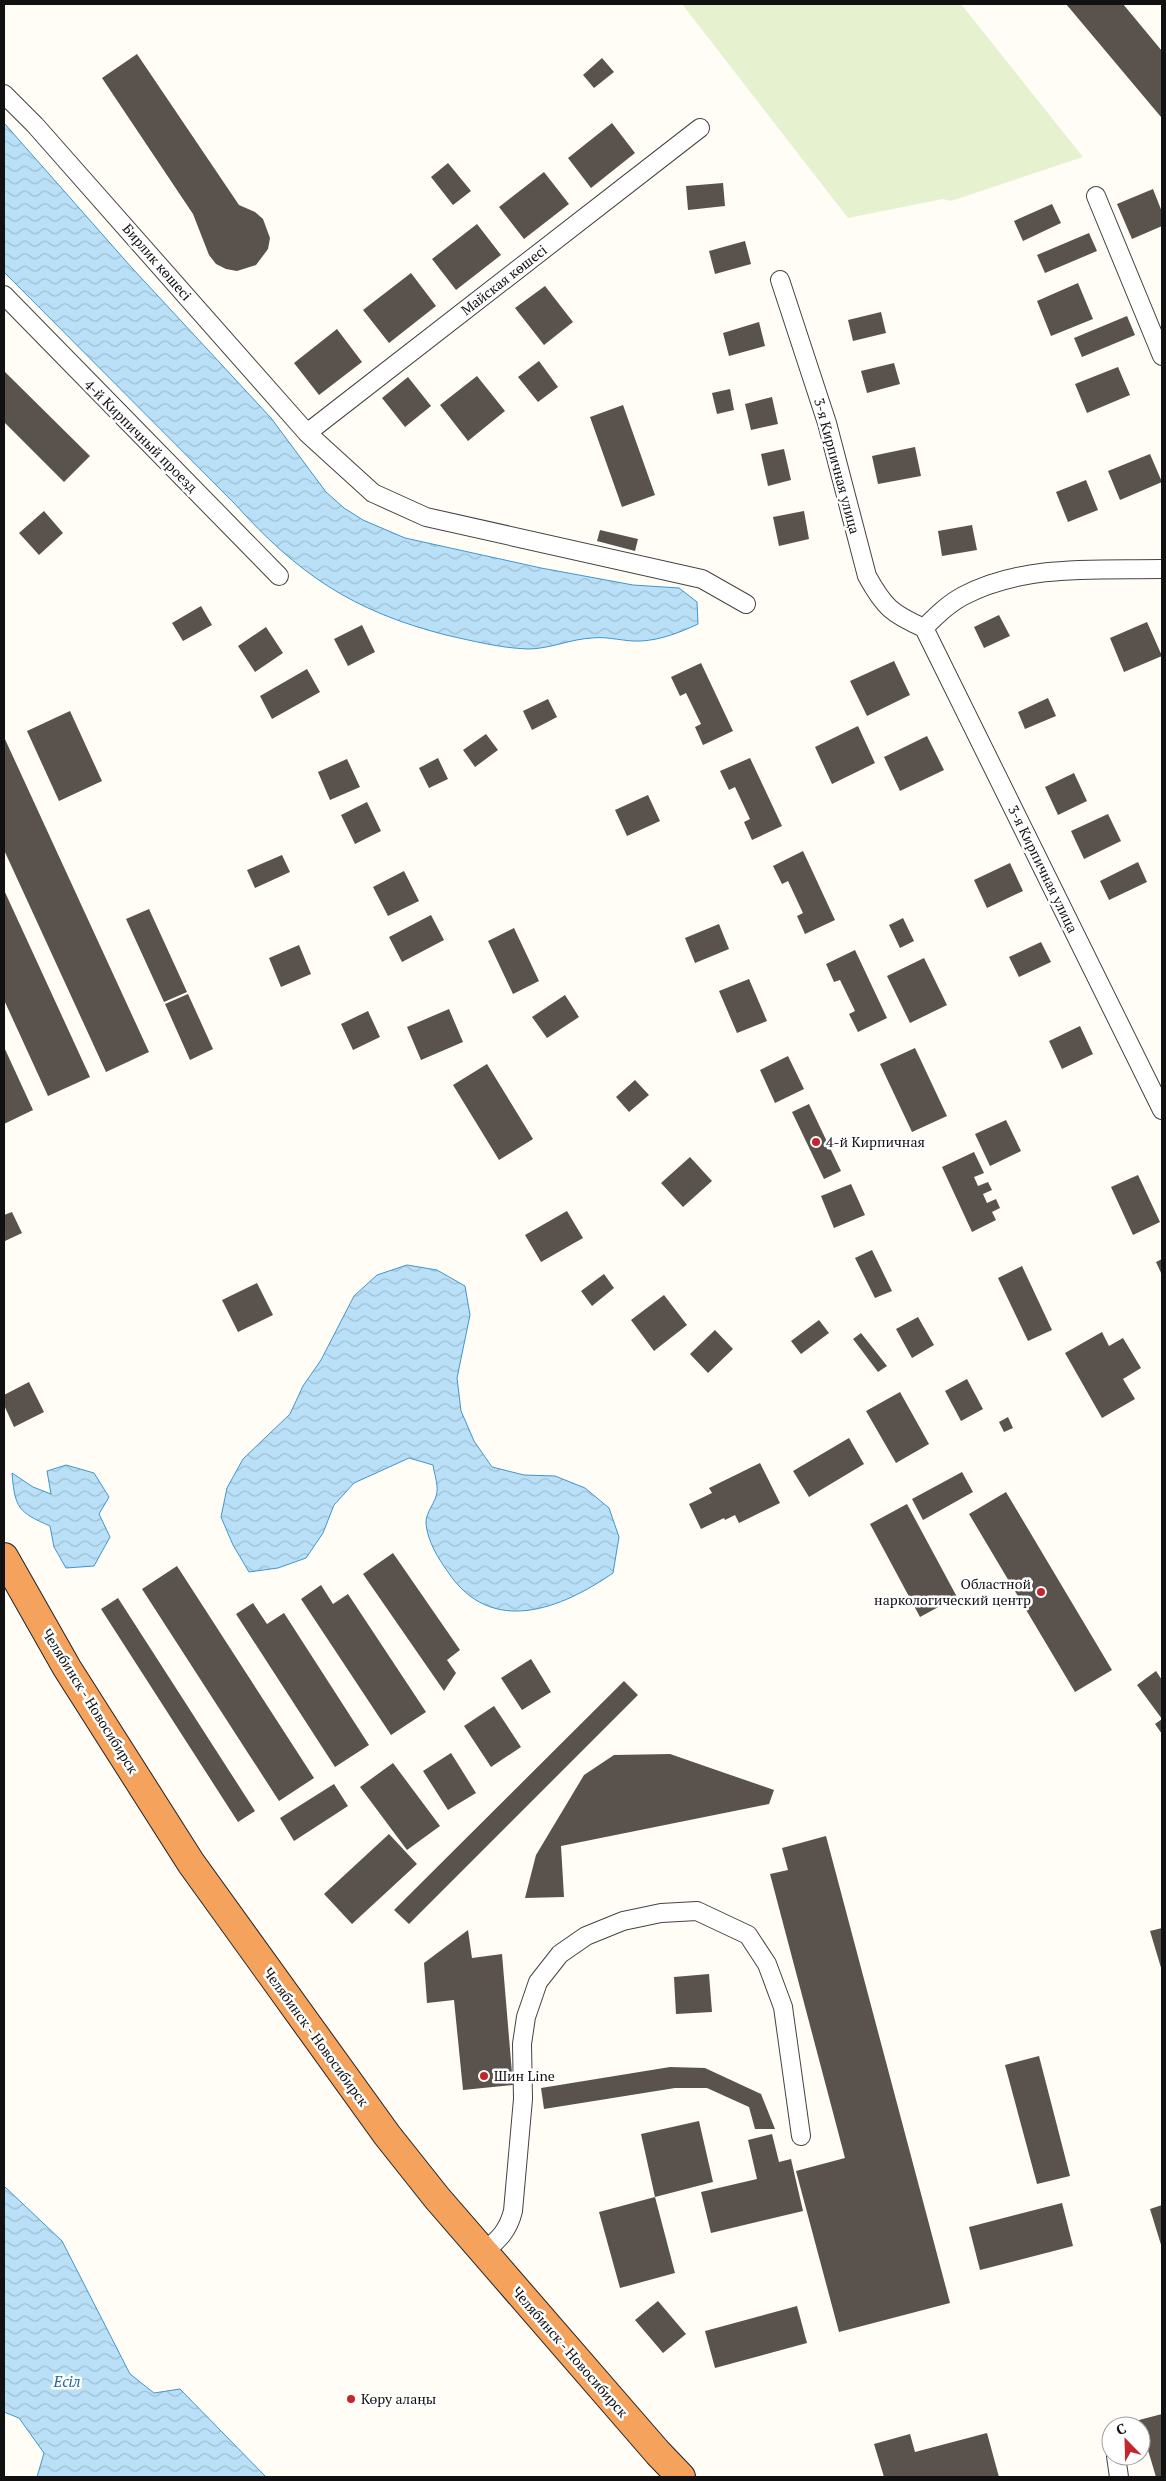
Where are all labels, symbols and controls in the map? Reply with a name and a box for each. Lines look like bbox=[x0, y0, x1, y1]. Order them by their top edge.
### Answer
street label: Бирлик көшесі bbox=[119, 219, 196, 304]
street label: Майская көшесі bbox=[457, 240, 551, 319]
street label: 4-й Кирпичный проезд bbox=[81, 375, 202, 496]
street label: 3-я Кирпичная улица bbox=[810, 396, 865, 536]
street label: 3-я Кирпичная улица bbox=[1004, 802, 1083, 936]
place label: 4-й Кирпичная bbox=[826, 1132, 925, 1151]
marker: 4-й Кирпичная bbox=[810, 1136, 822, 1148]
place label: Областной наркологический центр bbox=[874, 1574, 1031, 1609]
marker: Областной наркологический центр bbox=[1035, 1586, 1047, 1598]
street label: Челябинск - Новосибирск bbox=[38, 1625, 143, 1777]
street label: Челябинск - Новосибирск bbox=[259, 1963, 374, 2110]
place label: Шин Line bbox=[494, 2066, 555, 2085]
marker: Шин Line bbox=[478, 2070, 490, 2082]
street label: Челябинск - Новосибирск bbox=[508, 2282, 633, 2421]
water label: Есіл bbox=[53, 2371, 80, 2391]
place label: Көру алаңы bbox=[361, 2389, 436, 2408]
marker: Көру алаңы bbox=[345, 2393, 357, 2405]
north arrow bbox=[1101, 2416, 1151, 2466]
text: С bbox=[1113, 2418, 1129, 2439]

